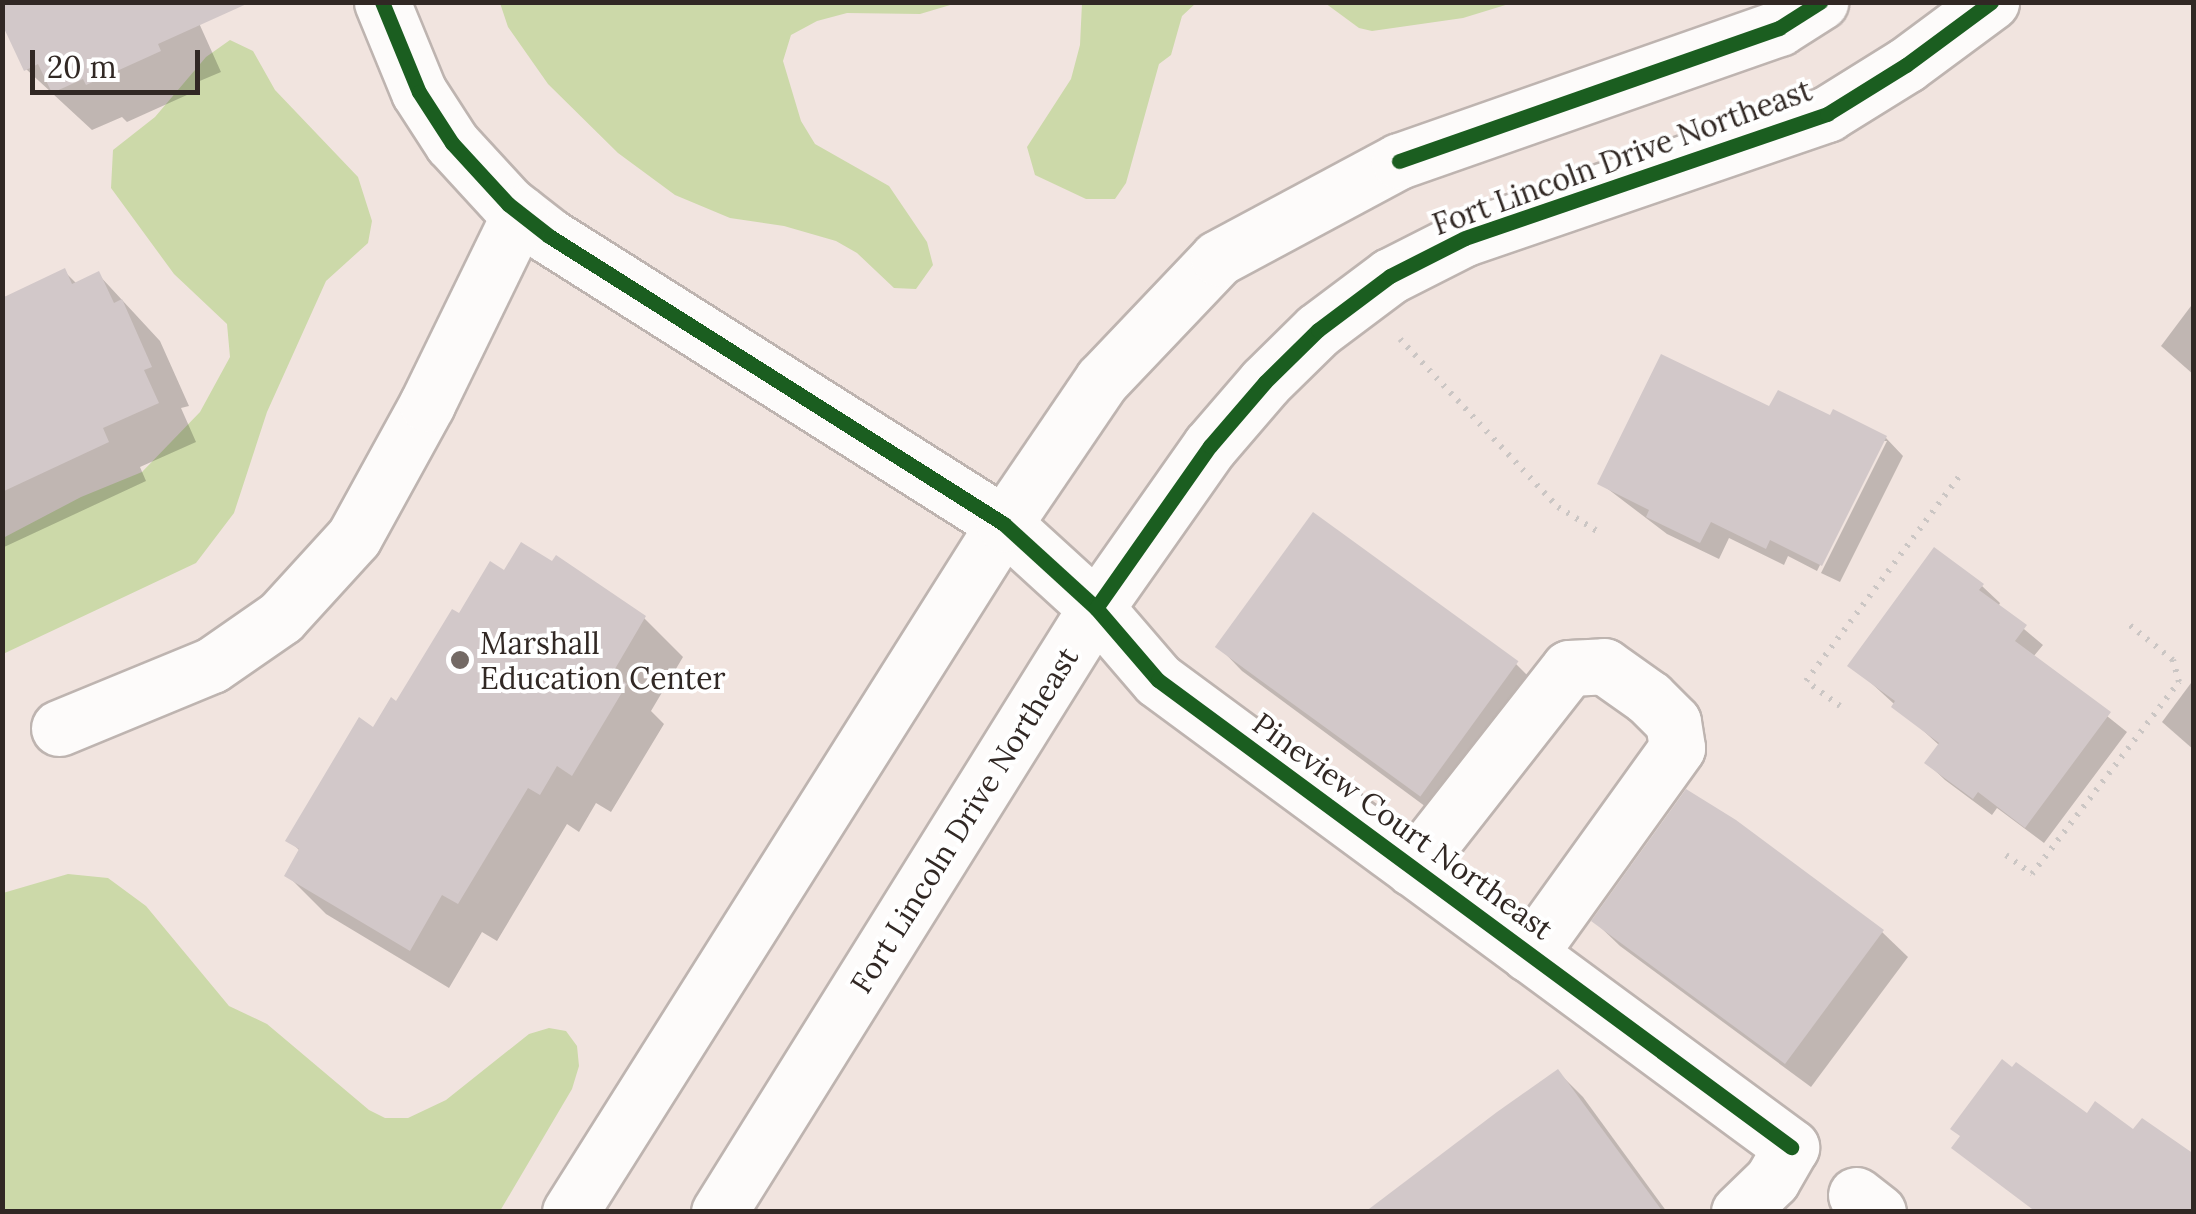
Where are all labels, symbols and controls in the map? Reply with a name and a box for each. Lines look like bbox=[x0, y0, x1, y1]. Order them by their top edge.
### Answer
scale bar bbox=[35, 30, 205, 92]
text: 20 m bbox=[47, 48, 116, 86]
street label: Fort Lincoln Drive Northeast bbox=[1428, 72, 1816, 242]
place label: Marshall Education Center bbox=[480, 625, 725, 696]
street label: Fort Lincoln Drive Northeast bbox=[843, 641, 1085, 999]
marker: Marshall Education Center bbox=[449, 649, 471, 671]
street label: Pineview Court Northeast bbox=[1246, 705, 1560, 947]

